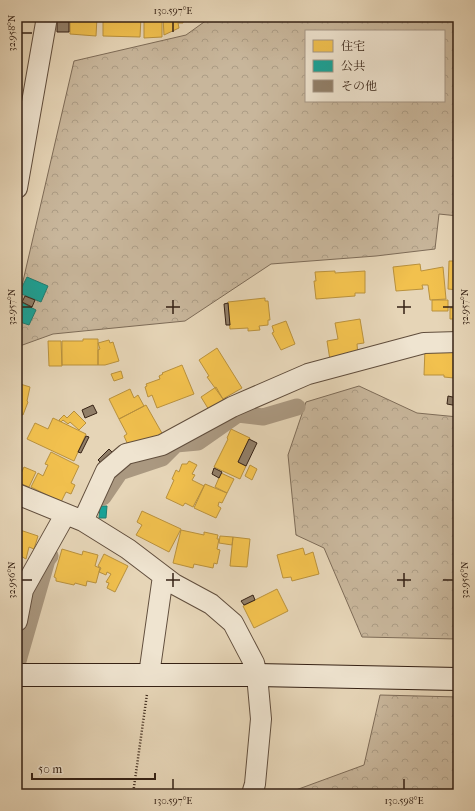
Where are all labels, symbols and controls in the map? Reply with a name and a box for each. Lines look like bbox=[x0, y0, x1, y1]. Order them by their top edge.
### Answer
text: 130.597°E bbox=[154, 5, 192, 17]
text: 32.958°N bbox=[6, 14, 18, 51]
legend bbox=[305, 30, 445, 102]
text: 住宅 bbox=[341, 39, 365, 53]
text: 公共 bbox=[341, 59, 365, 73]
text: その他 bbox=[341, 79, 377, 93]
text: 32.957°N bbox=[6, 288, 18, 325]
text: 32.957°N bbox=[459, 288, 471, 325]
text: 32.956°N bbox=[6, 561, 18, 599]
text: 32.956°N bbox=[459, 561, 471, 599]
scale bar bbox=[32, 755, 155, 781]
text: 50 m bbox=[38, 762, 62, 776]
text: 130.597°E bbox=[154, 795, 192, 807]
text: 130.598°E bbox=[384, 795, 424, 807]

